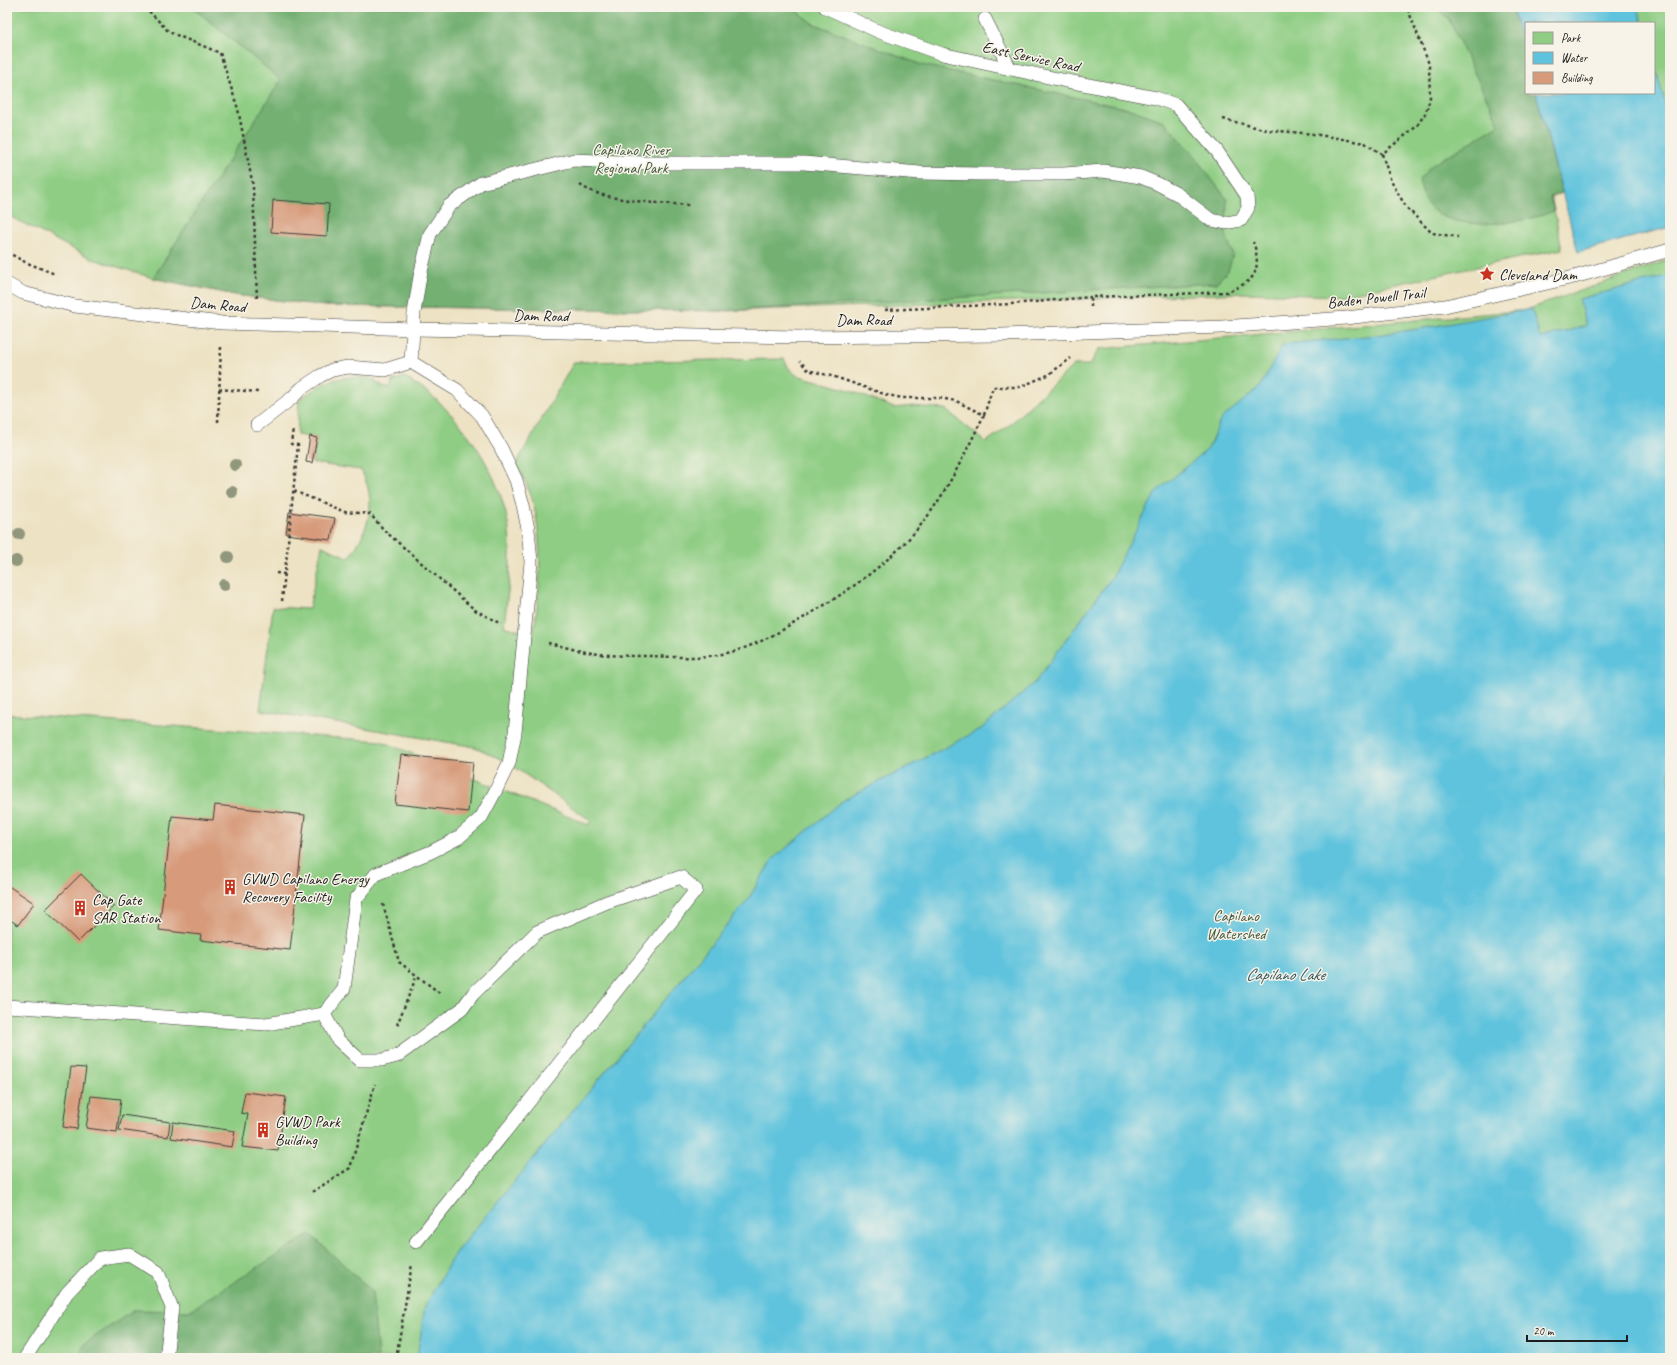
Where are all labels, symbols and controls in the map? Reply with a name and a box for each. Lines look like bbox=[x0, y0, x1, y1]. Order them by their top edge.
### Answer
legend bbox=[1525, 22, 1655, 94]
text: Park bbox=[1561, 30, 1582, 46]
street label: East Service Road bbox=[980, 37, 1084, 78]
text: Water bbox=[1561, 50, 1589, 66]
text: Building bbox=[1561, 70, 1593, 86]
park label: Capilano River Regional Park bbox=[592, 140, 671, 178]
place icon: Cleveland Dam bbox=[1478, 265, 1496, 283]
place label: Cleveland Dam bbox=[1499, 265, 1578, 285]
street label: Baden Powell Trail bbox=[1326, 283, 1429, 313]
street label: Dam Road bbox=[189, 293, 249, 318]
street label: Dam Road bbox=[513, 306, 572, 327]
street label: Dam Road bbox=[836, 310, 894, 330]
place label: GVWD Capilano Energy Recovery Facility bbox=[242, 869, 370, 907]
building icon: GVWD Capilano Energy Recovery Facility bbox=[221, 878, 239, 896]
place label: Cap Gate SAR Station bbox=[92, 890, 161, 928]
building icon: Cap Gate SAR Station bbox=[71, 899, 89, 917]
park label: Capilano Watershed bbox=[1206, 906, 1268, 944]
water label: Capilano Lake bbox=[1246, 964, 1327, 985]
place label: GVWD Park Building bbox=[275, 1112, 341, 1150]
building icon: GVWD Park Building bbox=[254, 1121, 272, 1139]
scale bar bbox=[1527, 1317, 1627, 1343]
text: 20 m bbox=[1533, 1323, 1555, 1339]

